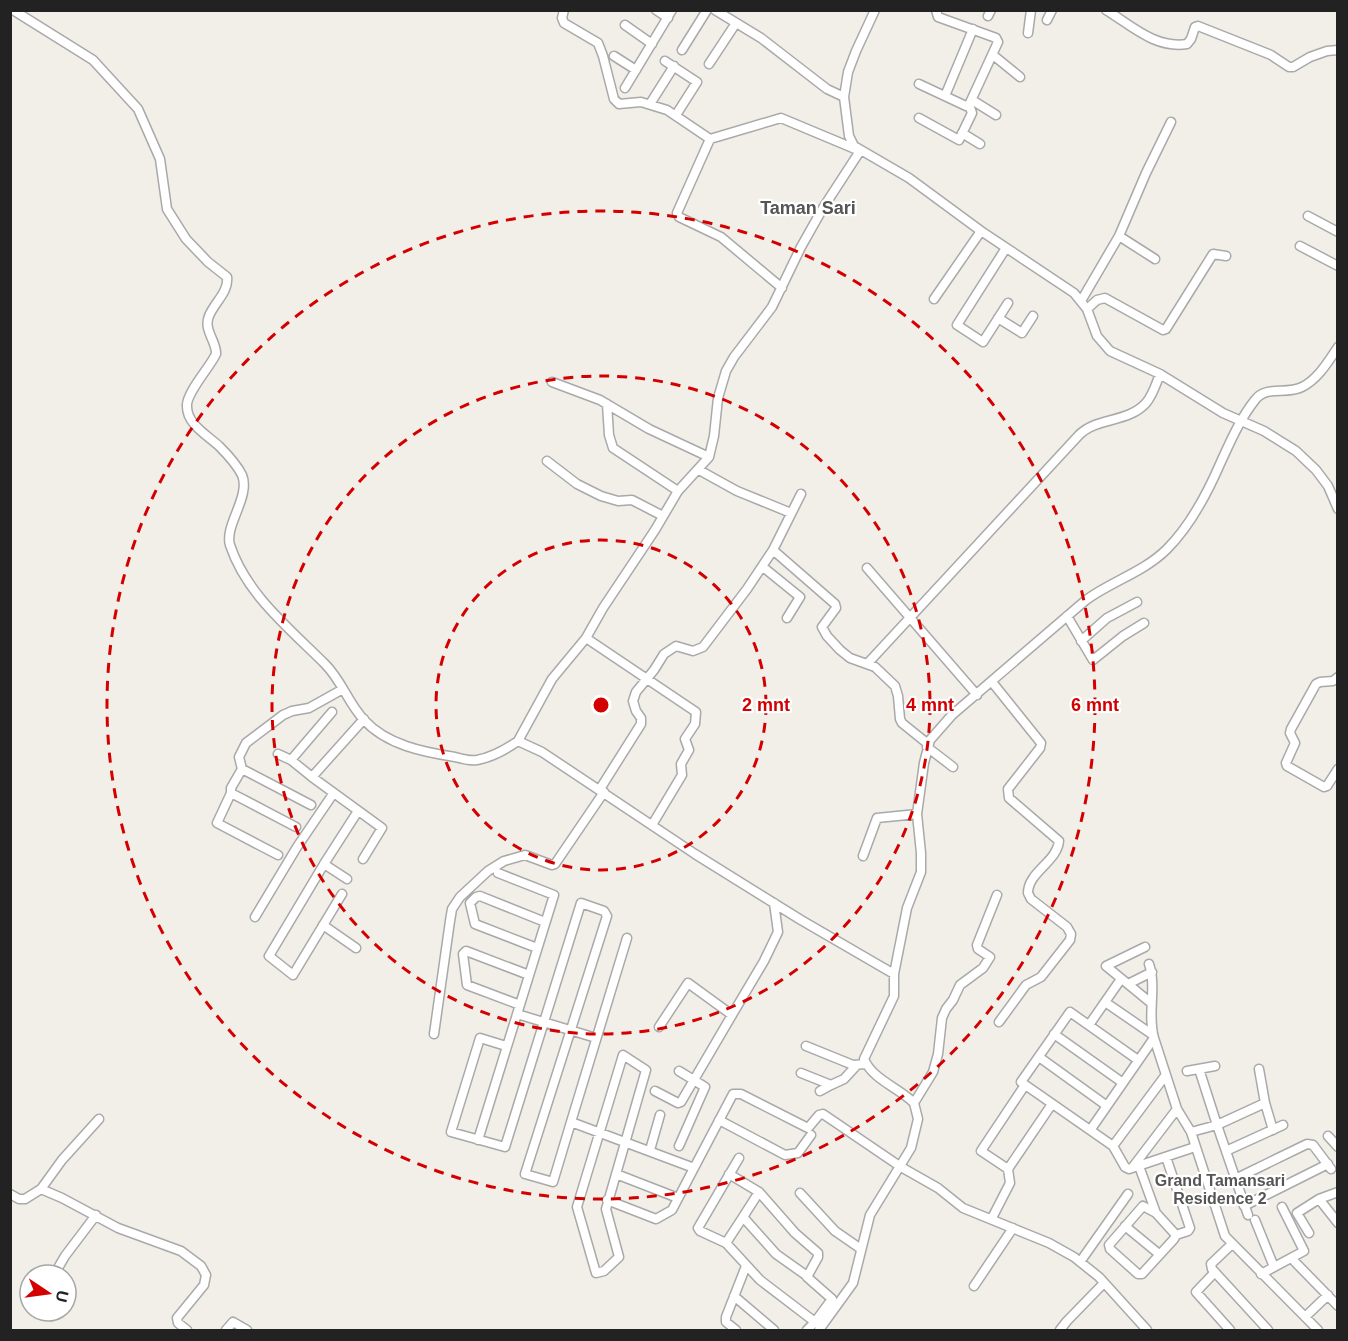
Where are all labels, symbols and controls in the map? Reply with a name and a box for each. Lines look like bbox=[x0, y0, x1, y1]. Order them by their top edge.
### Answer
district label: Taman Sari bbox=[760, 198, 856, 218]
centre of rings bbox=[591, 695, 611, 715]
text: 2 mnt bbox=[742, 695, 790, 715]
text: 4 mnt bbox=[906, 695, 954, 715]
text: 6 mnt bbox=[1071, 695, 1119, 715]
district label: Grand Tamansari Residence 2 bbox=[1155, 1172, 1285, 1207]
north arrow bbox=[18, 1263, 78, 1323]
text: U bbox=[53, 1289, 72, 1304]

